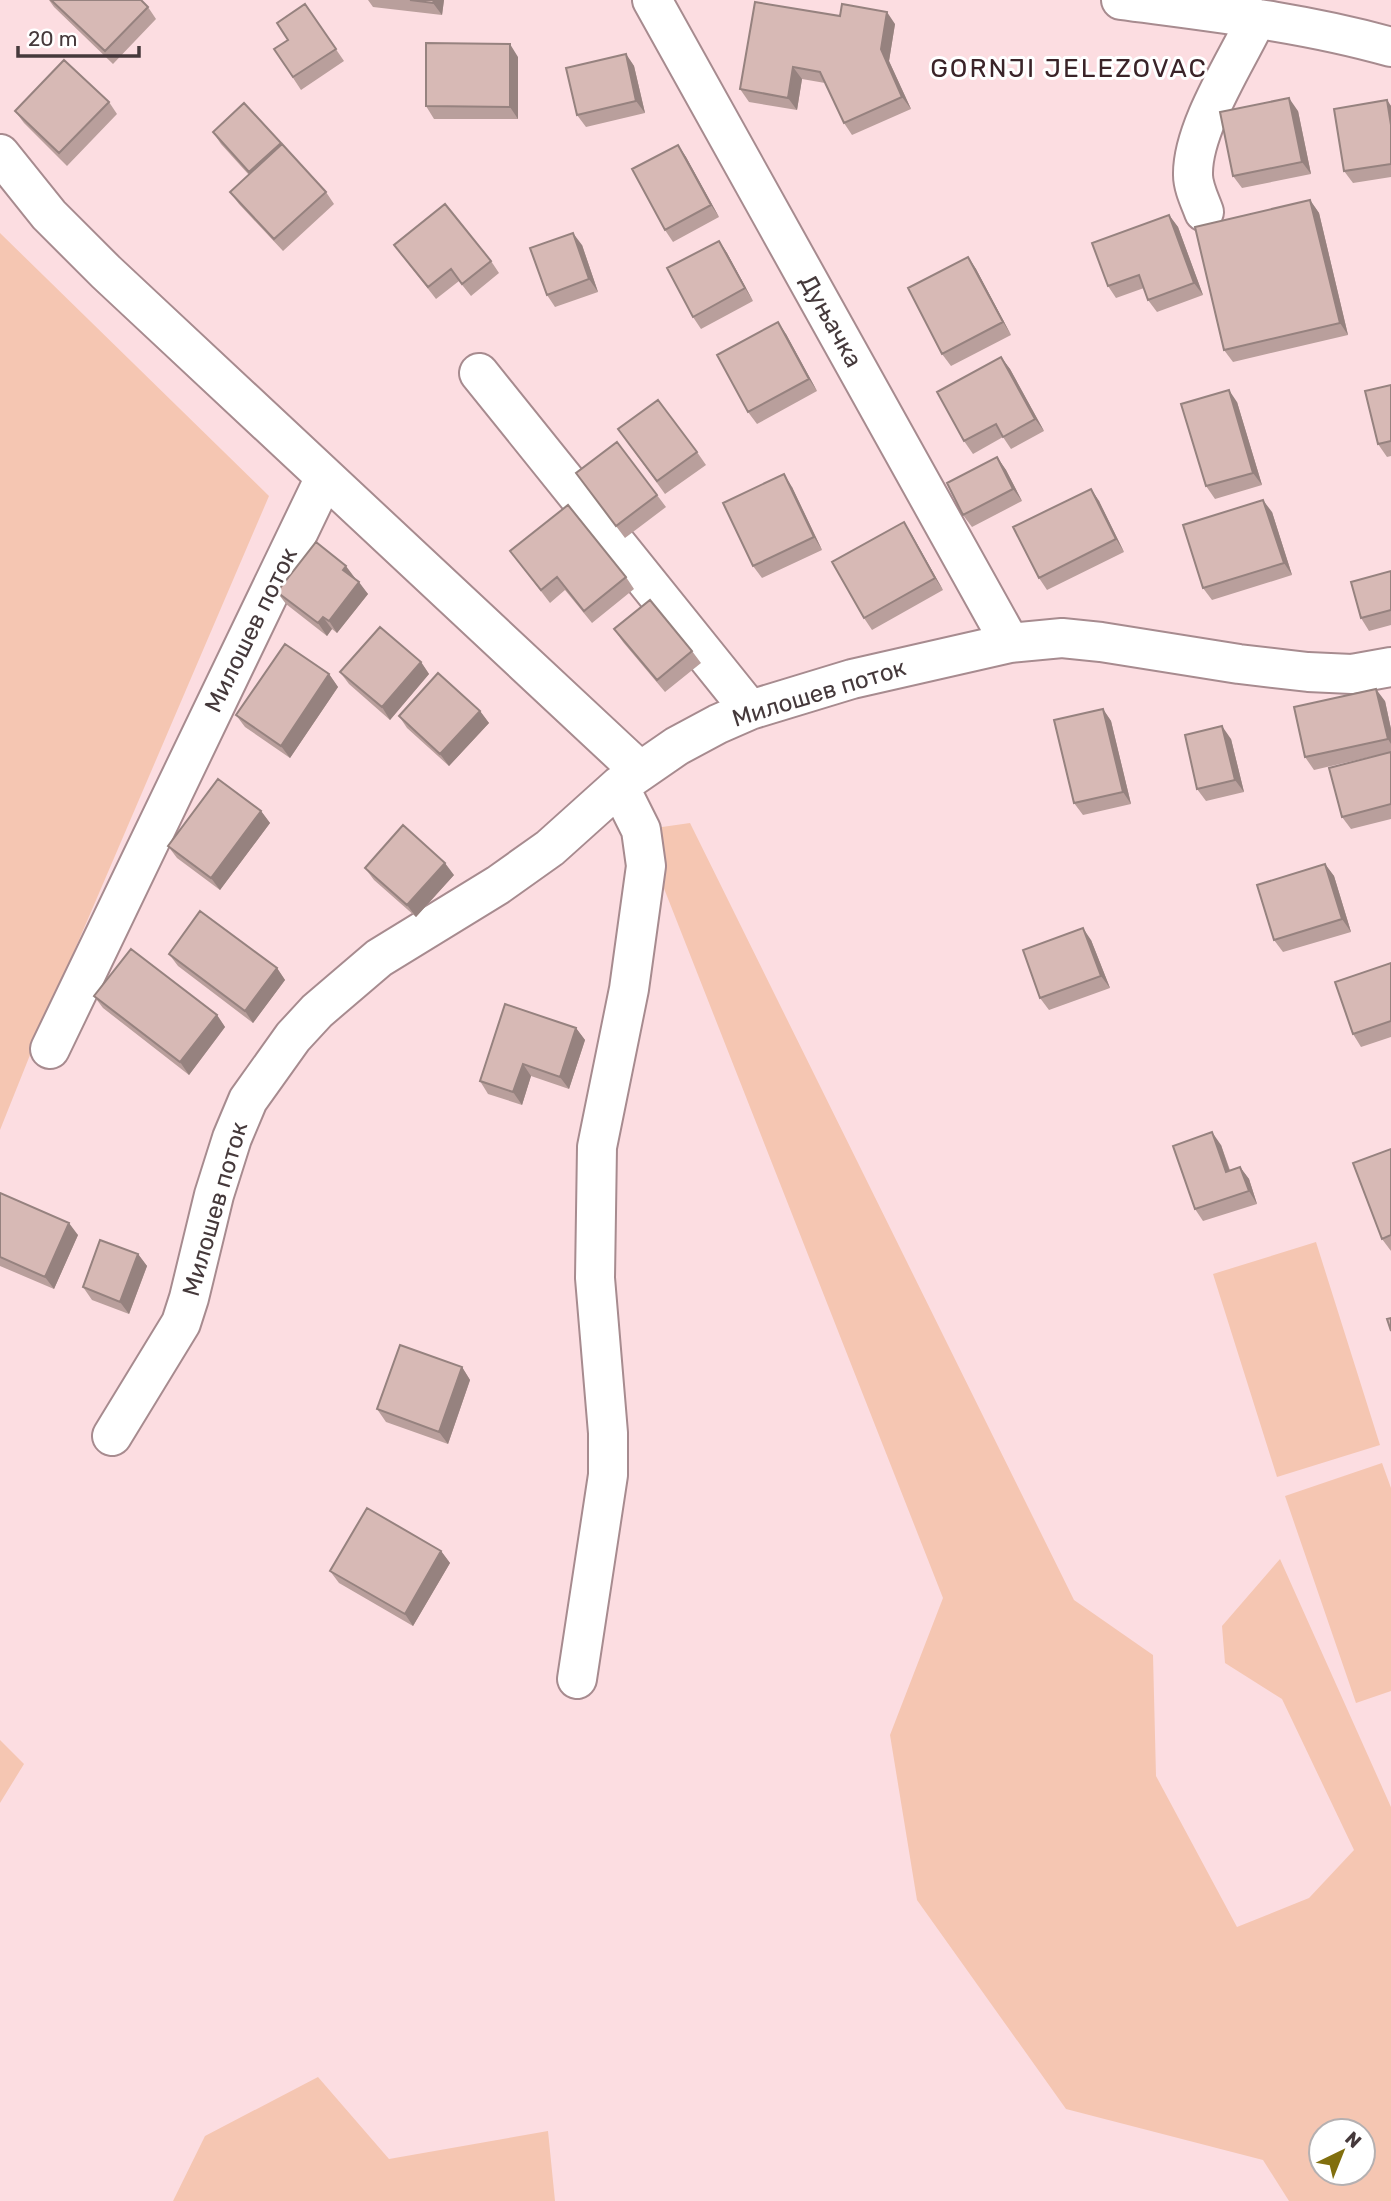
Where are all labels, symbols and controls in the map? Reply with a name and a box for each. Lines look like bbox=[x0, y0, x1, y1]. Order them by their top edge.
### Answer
scale bar bbox=[18, 14, 138, 58]
text: 20 m bbox=[28, 26, 77, 51]
district label: GORNJI JELEZOVAC bbox=[930, 53, 1208, 84]
street label: Дуњачка bbox=[794, 270, 868, 372]
street label: Милошев поток bbox=[199, 543, 303, 717]
street label: Милошев поток bbox=[729, 653, 909, 733]
street label: Милошев поток bbox=[177, 1119, 253, 1299]
north arrow bbox=[1307, 2117, 1377, 2187]
text: N bbox=[1340, 2127, 1366, 2153]

